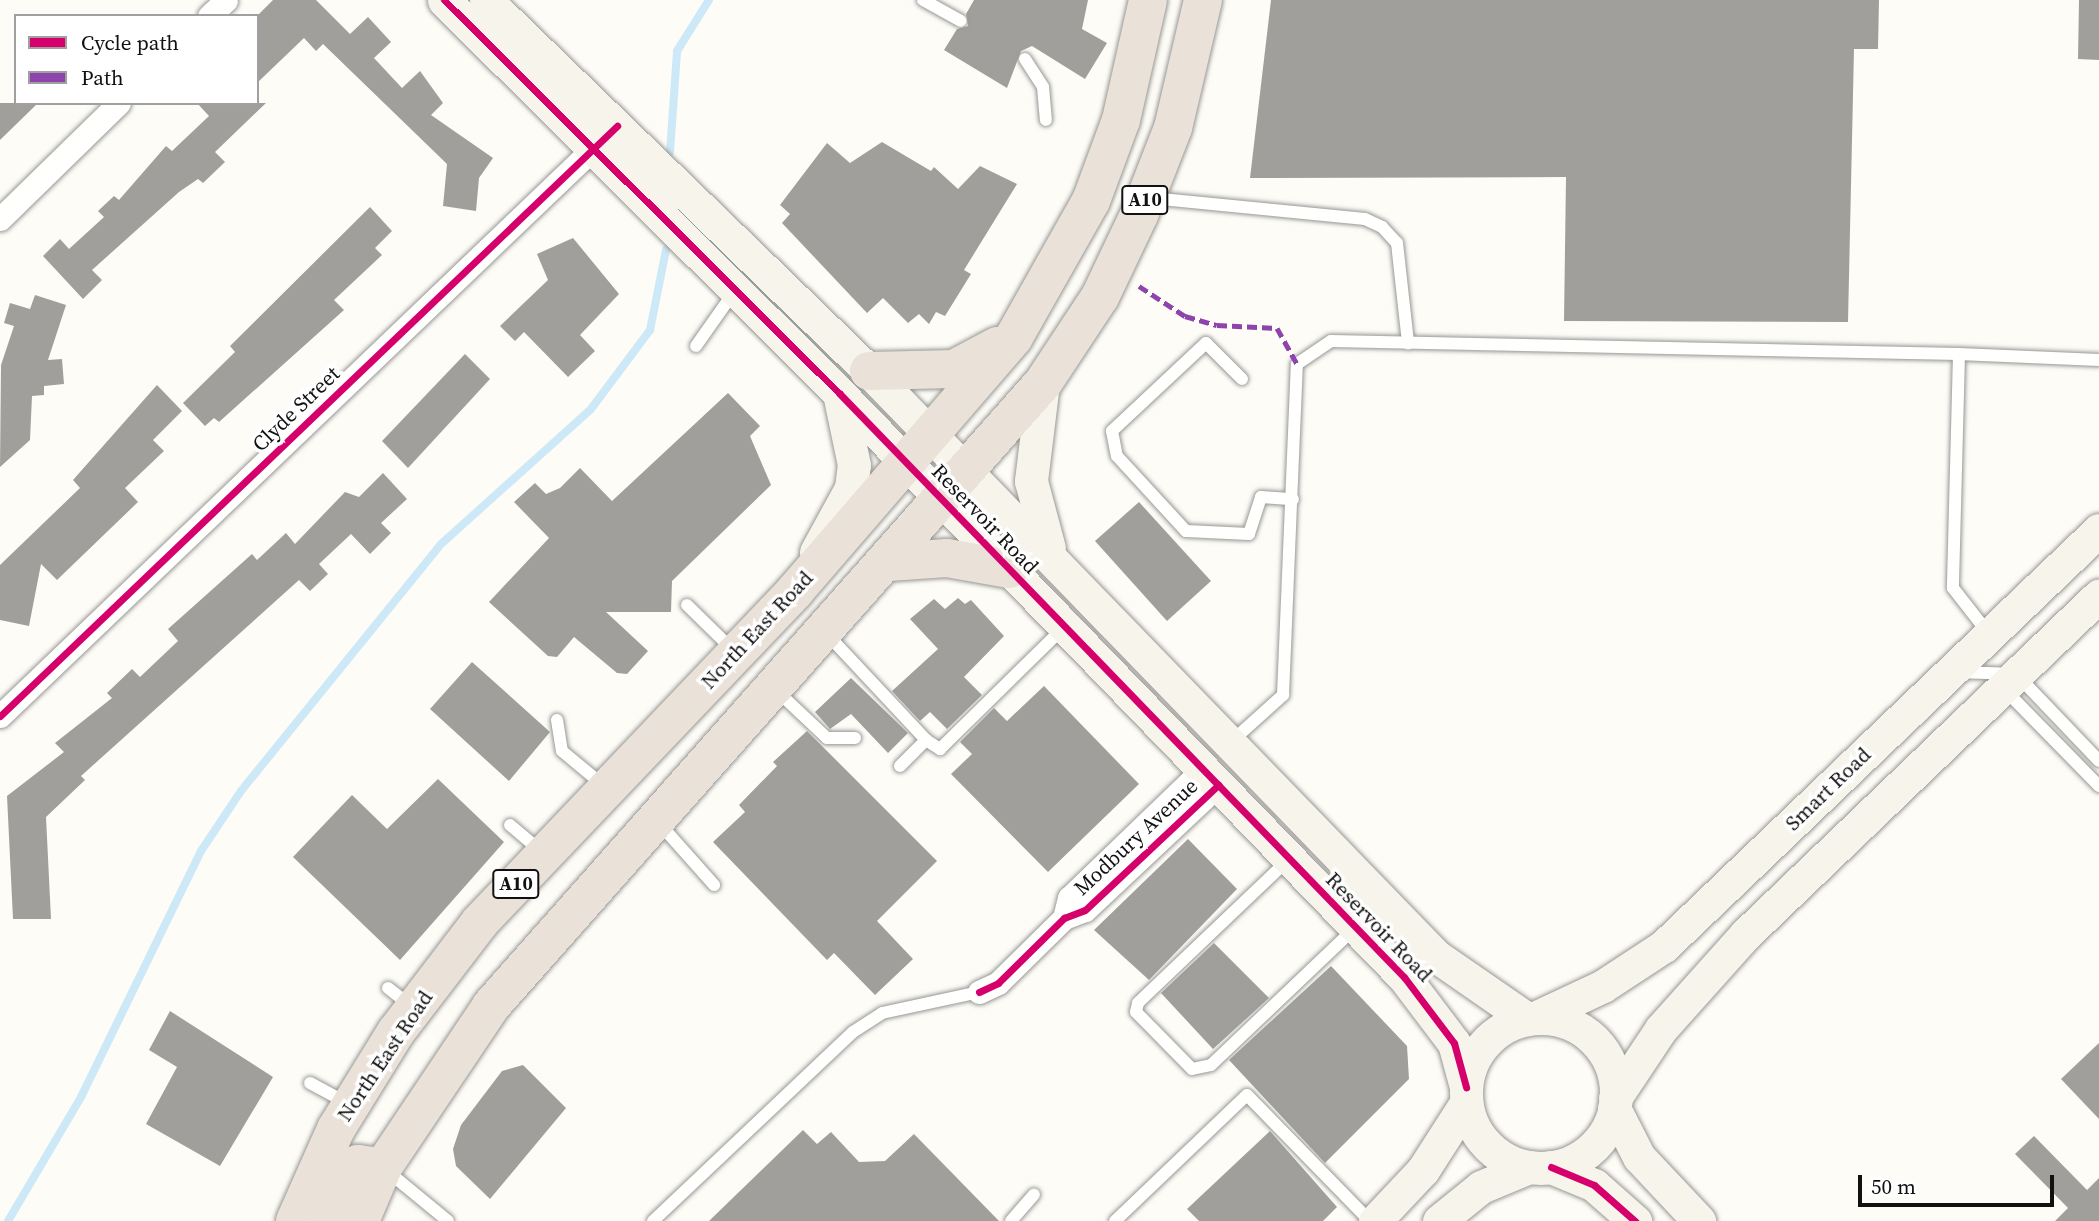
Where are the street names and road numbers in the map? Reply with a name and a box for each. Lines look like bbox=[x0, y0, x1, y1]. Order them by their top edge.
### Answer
road number: A10 bbox=[1120, 184, 1170, 216]
street label: Clyde Street bbox=[247, 361, 345, 457]
street label: Reservoir Road bbox=[926, 459, 1044, 579]
street label: North East Road bbox=[696, 566, 818, 694]
street label: Smart Road bbox=[1780, 742, 1876, 836]
street label: Modbury Avenue bbox=[1069, 773, 1203, 901]
street label: Reservoir Road bbox=[1320, 867, 1438, 987]
road number: A10 bbox=[491, 869, 540, 900]
street label: North East Road bbox=[332, 986, 438, 1126]

